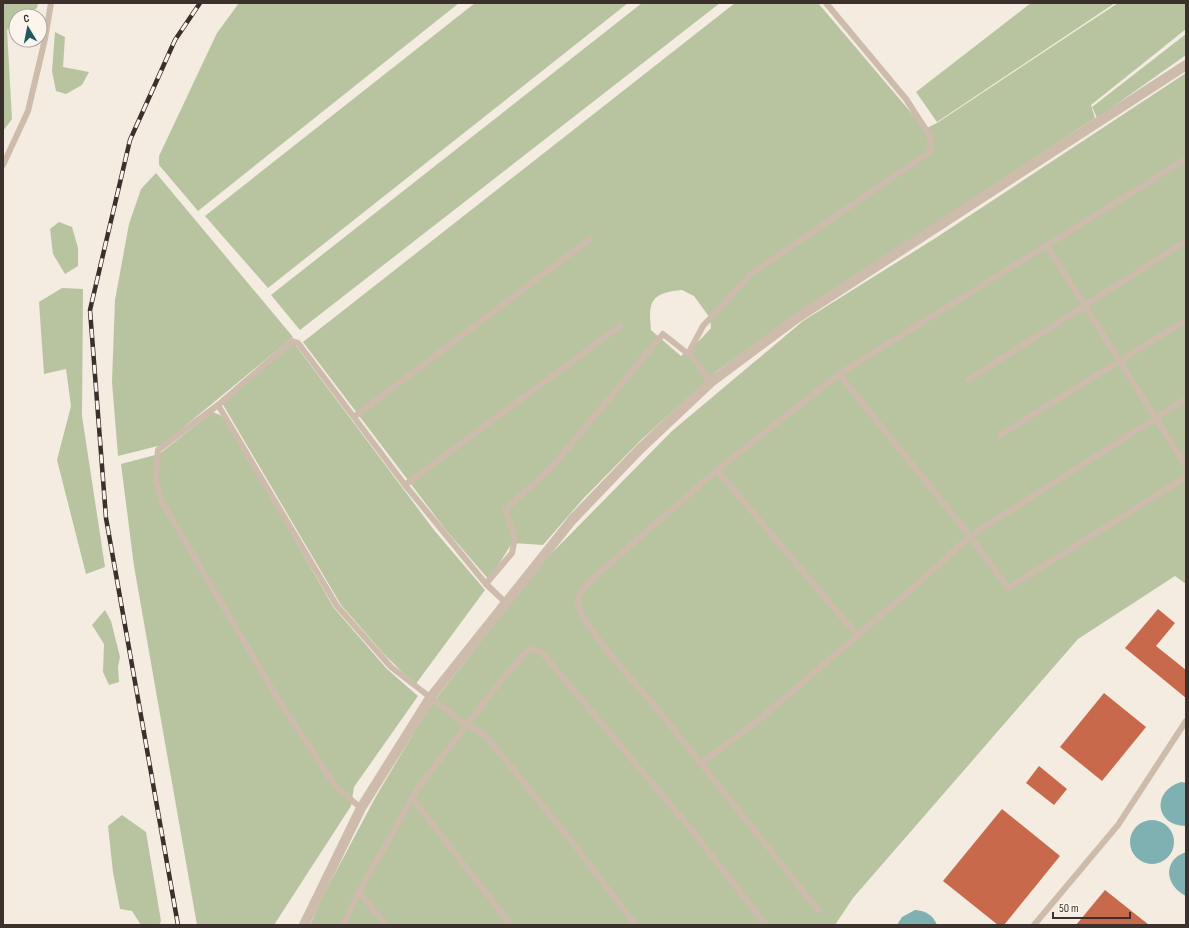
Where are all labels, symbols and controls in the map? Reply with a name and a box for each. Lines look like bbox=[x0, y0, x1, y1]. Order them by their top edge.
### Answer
north arrow bbox=[8, 8, 48, 48]
text: С bbox=[22, 12, 31, 26]
scale bar bbox=[1053, 894, 1130, 920]
text: 50 m bbox=[1059, 901, 1079, 916]

